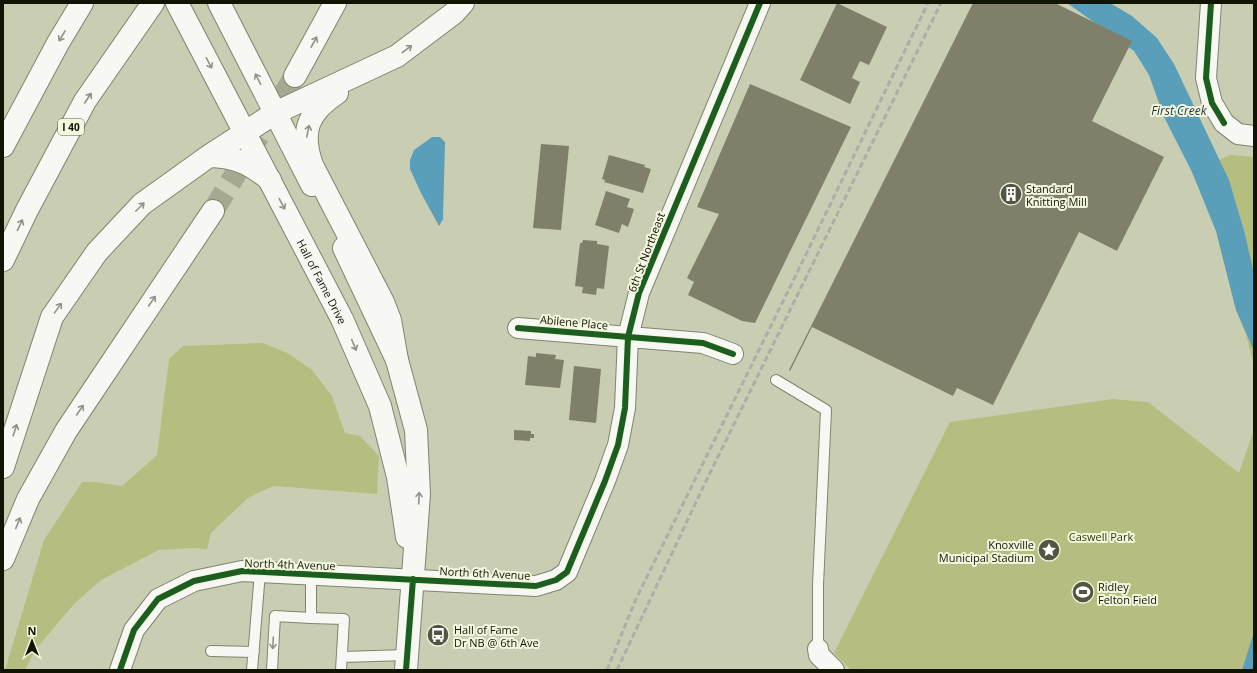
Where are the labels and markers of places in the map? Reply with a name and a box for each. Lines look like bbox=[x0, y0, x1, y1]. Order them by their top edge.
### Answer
building icon: Standard Knitting Mill bbox=[998, 181, 1024, 207]
place label: Standard Knitting Mill bbox=[1026, 181, 1087, 209]
place label: Knoxville Municipal Stadium bbox=[939, 537, 1034, 565]
place icon: Knoxville Municipal Stadium bbox=[1036, 537, 1062, 563]
sports icon: Ridley Felton Field bbox=[1070, 579, 1096, 605]
place label: Ridley Felton Field bbox=[1098, 579, 1157, 607]
bus stop icon: Hall of Fame Dr NB @ 6th Ave bbox=[425, 622, 451, 648]
place label: Hall of Fame Dr NB @ 6th Ave bbox=[454, 622, 539, 650]

